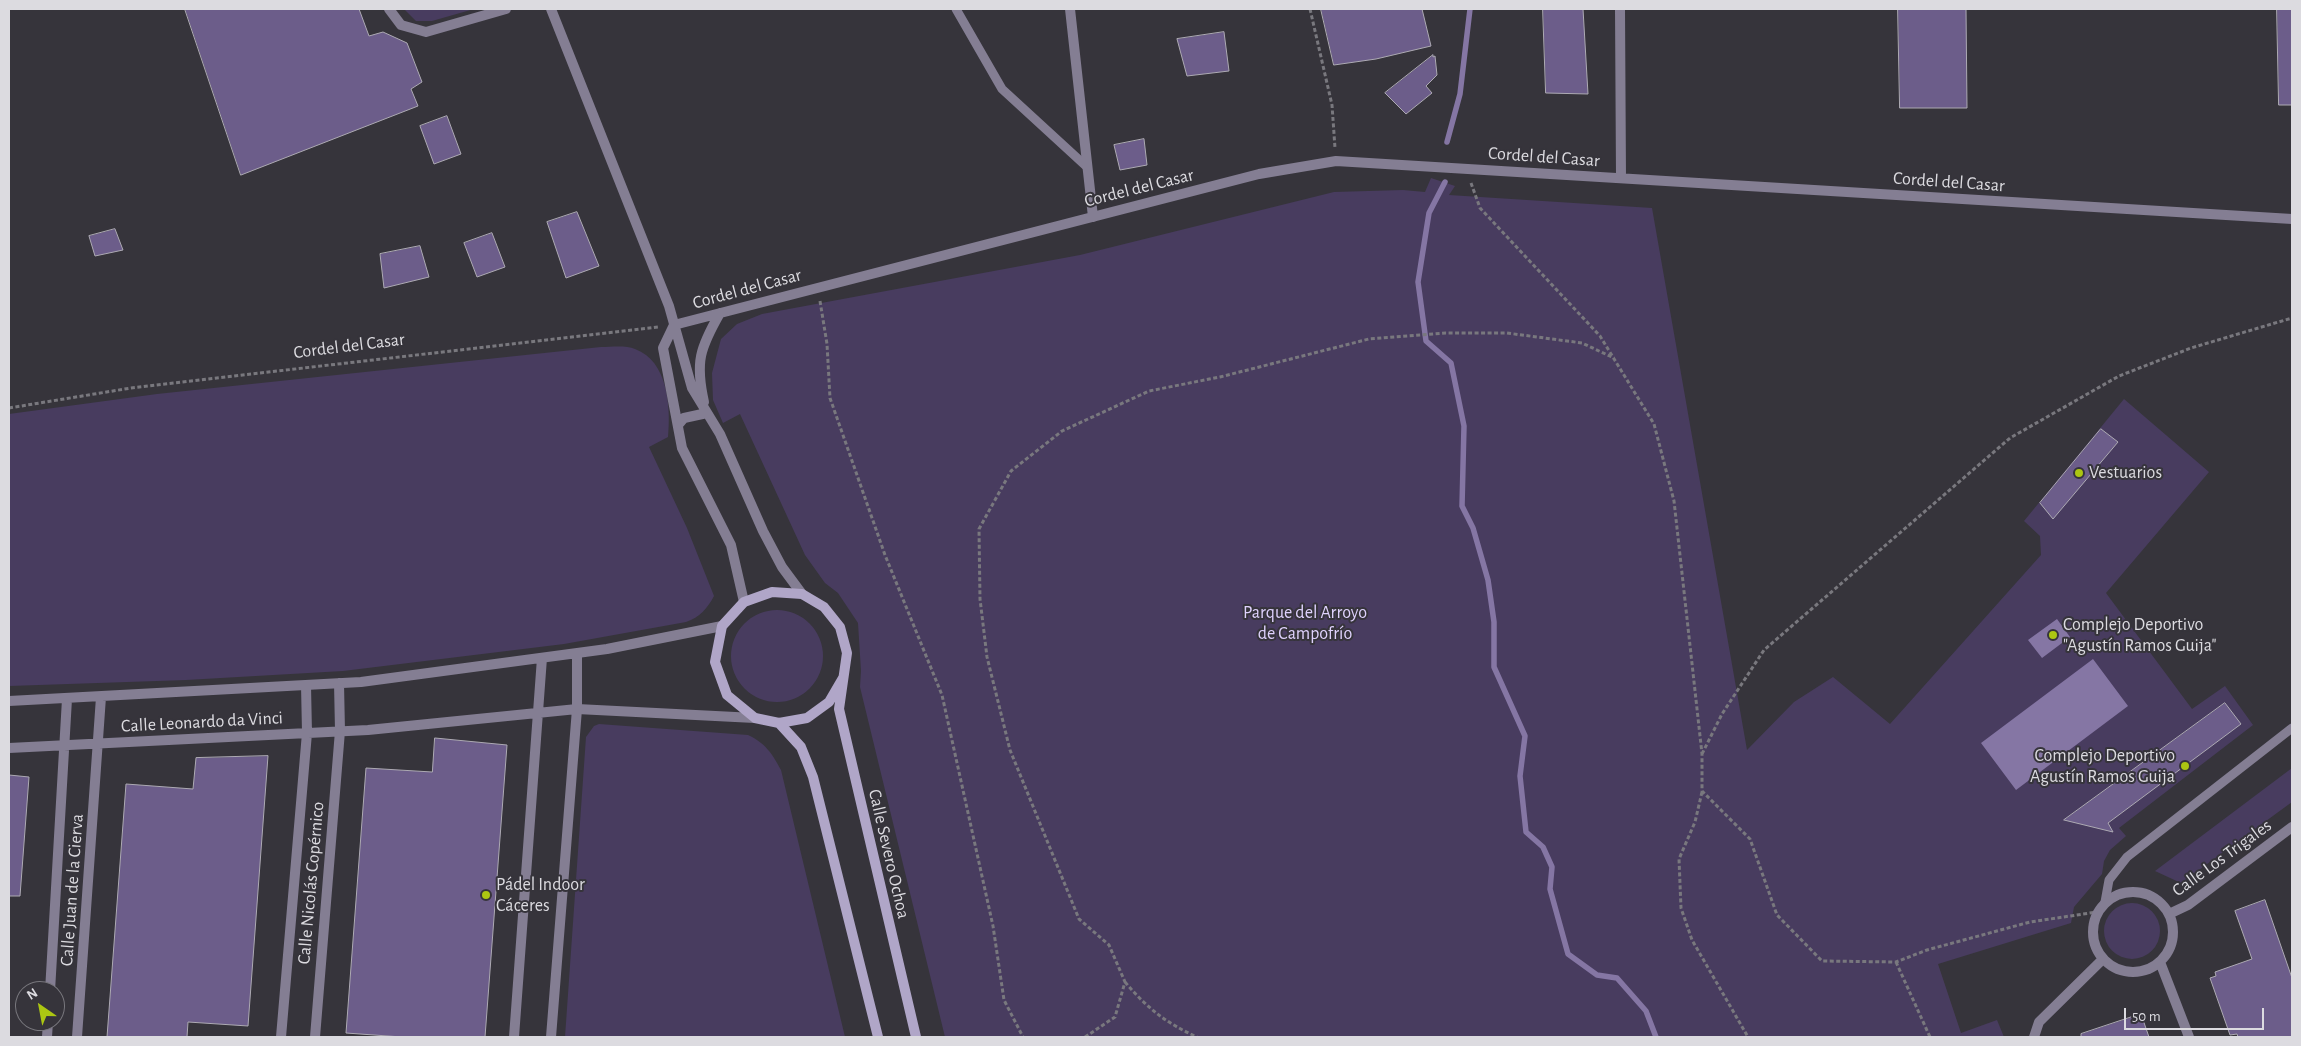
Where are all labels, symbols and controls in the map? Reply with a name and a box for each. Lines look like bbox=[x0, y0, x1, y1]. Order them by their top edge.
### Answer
street label: Cordel del Casar bbox=[1487, 142, 1601, 172]
street label: Cordel del Casar bbox=[1082, 164, 1196, 212]
street label: Cordel del Casar bbox=[1892, 167, 2006, 197]
street label: Cordel del Casar bbox=[690, 264, 804, 314]
street label: Cordel del Casar bbox=[292, 328, 406, 364]
place label: Vestuarios bbox=[2089, 462, 2162, 484]
marker: Vestuarios bbox=[2073, 467, 2085, 479]
park label: Parque del Arroyo de Campofrío bbox=[1243, 602, 1367, 644]
place label: Complejo Deportivo "Agustín Ramos Guija" bbox=[2063, 614, 2217, 656]
marker: Complejo Deportivo "Agustín Ramos Guija" bbox=[2047, 629, 2059, 641]
street label: Calle Leonardo da Vinci bbox=[121, 707, 283, 737]
place label: Complejo Deportivo Agustín Ramos Guija bbox=[2030, 745, 2175, 788]
marker: Complejo Deportivo Agustín Ramos Guija bbox=[2179, 760, 2191, 772]
street label: Calle Severo Ochoa bbox=[864, 787, 914, 921]
street label: Calle Nicolás Copérnico bbox=[293, 801, 329, 965]
street label: Calle Juan de la Cierva bbox=[56, 813, 88, 967]
street label: Calle Los Trigales bbox=[2168, 815, 2276, 901]
place label: Pádel Indoor Cáceres bbox=[496, 874, 585, 916]
marker: Pádel Indoor Cáceres bbox=[480, 889, 492, 901]
north arrow bbox=[15, 981, 65, 1031]
text: N bbox=[24, 986, 40, 1003]
scale bar bbox=[2126, 998, 2266, 1030]
text: 50 m bbox=[2132, 1009, 2161, 1024]

